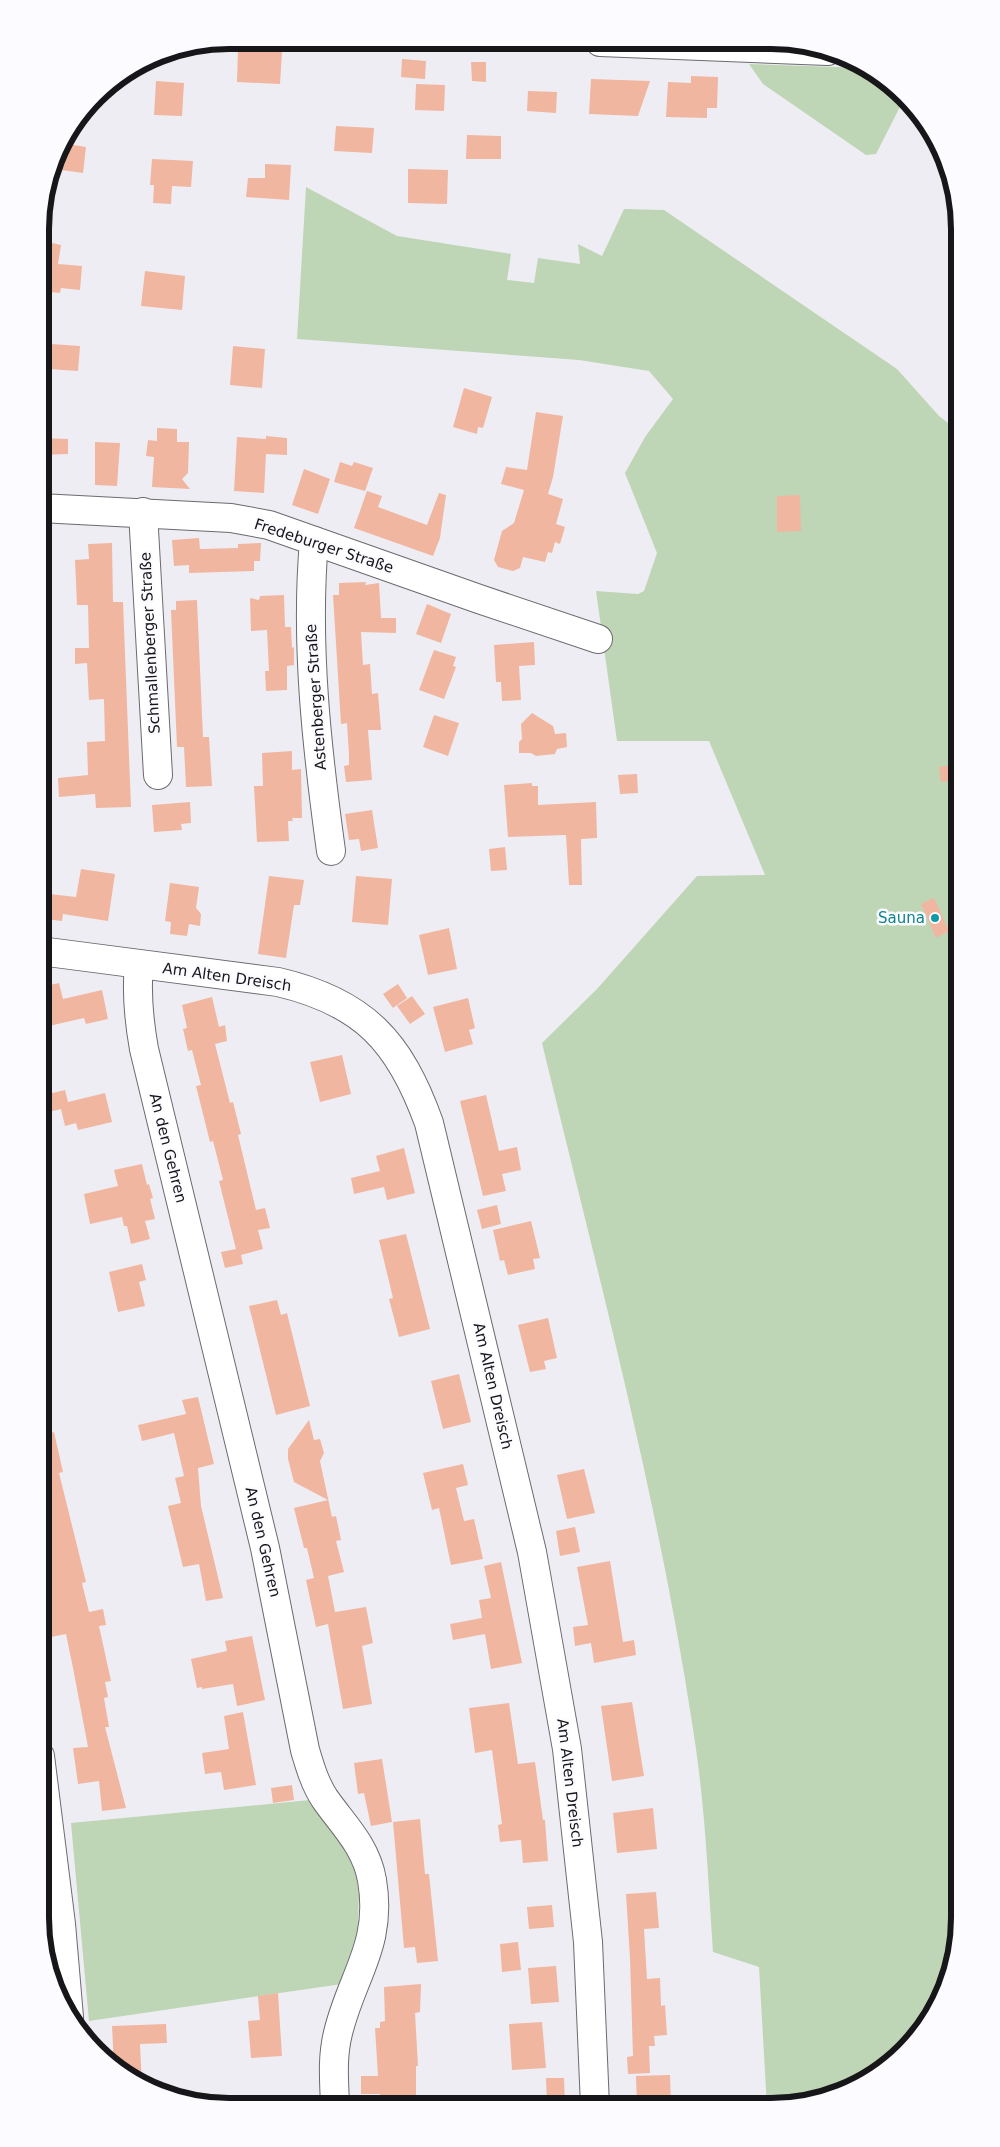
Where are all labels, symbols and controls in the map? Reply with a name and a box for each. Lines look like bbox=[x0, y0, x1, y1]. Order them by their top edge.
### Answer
street label: Fredeburger Straße bbox=[252, 515, 396, 577]
street label: Schmallenberger Straße bbox=[136, 552, 164, 734]
street label: Astenberger Straße bbox=[302, 623, 330, 771]
place label: Sauna bbox=[878, 909, 925, 927]
marker: Sauna bbox=[929, 912, 941, 924]
street label: Am Alten Dreisch bbox=[161, 959, 293, 995]
street label: An den Gehren bbox=[146, 1091, 190, 1205]
street label: Am Alten Dreisch bbox=[470, 1321, 516, 1451]
street label: An den Gehren bbox=[242, 1485, 284, 1599]
street label: Am Alten Dreisch bbox=[553, 1717, 587, 1849]

